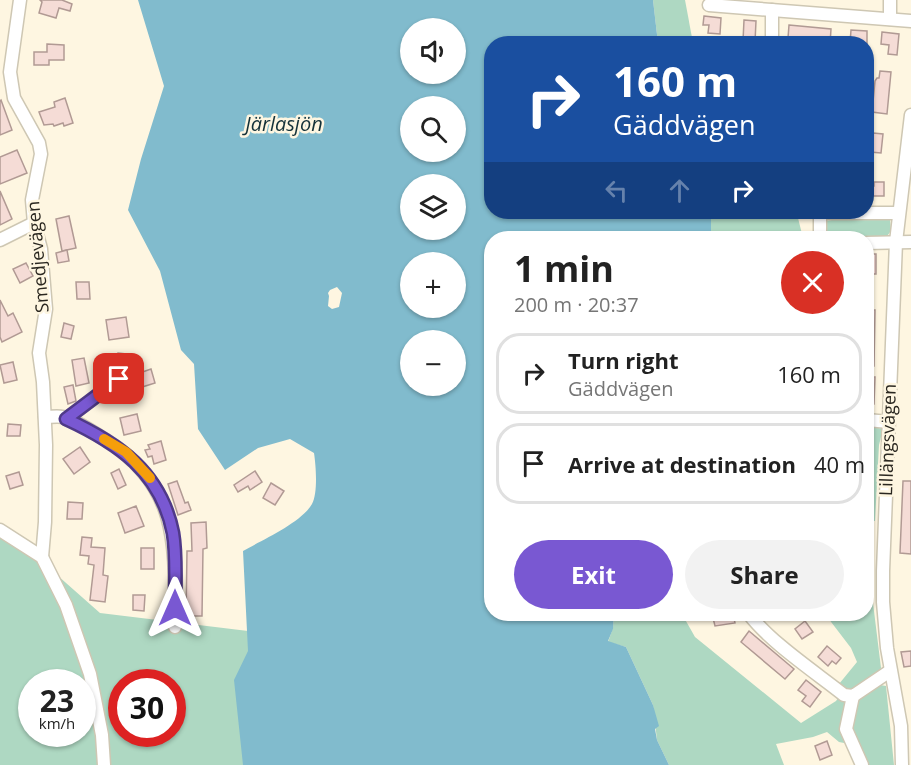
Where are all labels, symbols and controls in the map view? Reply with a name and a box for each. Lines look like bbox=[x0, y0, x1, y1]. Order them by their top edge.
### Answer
map controls bbox=[400, 18, 466, 396]
button: sound bbox=[400, 18, 466, 84]
text: 160 m bbox=[613, 52, 737, 109]
icon: right bbox=[514, 60, 592, 138]
button: search bbox=[400, 96, 466, 162]
text: Gäddvägen bbox=[613, 106, 756, 143]
water label: Järlasjön bbox=[241, 110, 323, 137]
button: layers bbox=[400, 174, 466, 240]
icon: left bbox=[600, 174, 633, 207]
icon: ahead bbox=[663, 174, 696, 207]
icon: right bbox=[726, 174, 759, 207]
street label: Smedjevägen bbox=[20, 200, 54, 314]
text: 1 min bbox=[514, 244, 614, 293]
button: close bbox=[781, 251, 844, 314]
button: + bbox=[400, 252, 466, 318]
text: 200 m · 20:37 bbox=[514, 291, 639, 318]
button: − bbox=[400, 330, 466, 396]
text: Turn right bbox=[568, 345, 679, 375]
pin bbox=[93, 353, 144, 404]
icon: right bbox=[517, 357, 550, 390]
text: 160 m bbox=[777, 359, 841, 389]
icon: arrive bbox=[102, 362, 135, 395]
text: Gäddvägen bbox=[568, 375, 674, 402]
street label: Lillängsvägen bbox=[873, 383, 901, 497]
icon: arrive bbox=[517, 447, 550, 480]
text: Arrive at destination bbox=[568, 449, 796, 479]
text: 40 m bbox=[814, 449, 865, 479]
button: Exit bbox=[514, 540, 673, 609]
button: Share bbox=[685, 540, 844, 609]
position arrow bbox=[143, 576, 207, 640]
speed limit sign: 30 bbox=[108, 669, 186, 747]
text: 23 bbox=[40, 680, 74, 721]
text: km/h bbox=[39, 713, 75, 733]

